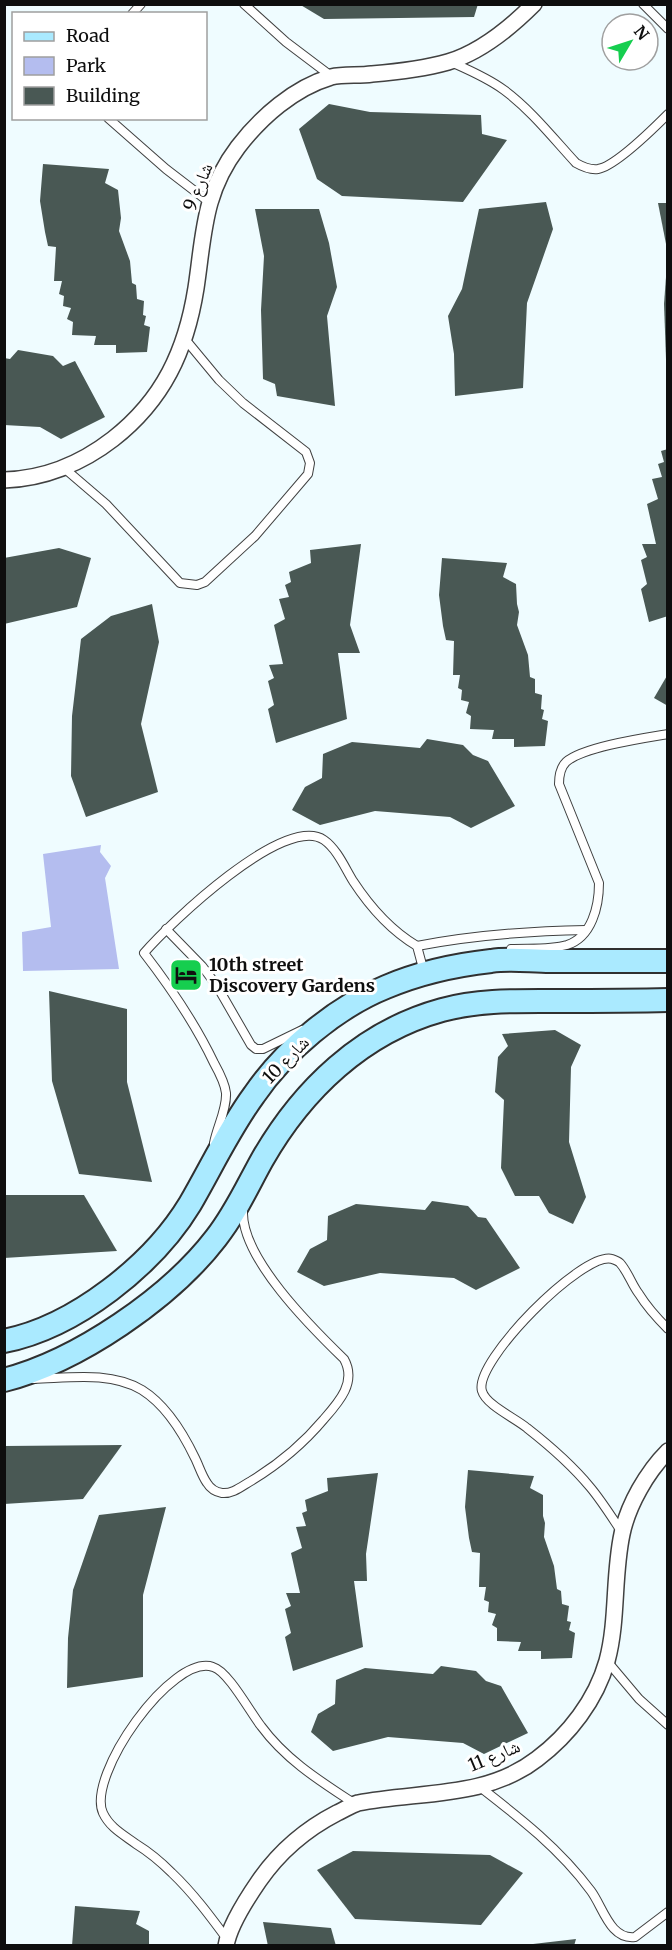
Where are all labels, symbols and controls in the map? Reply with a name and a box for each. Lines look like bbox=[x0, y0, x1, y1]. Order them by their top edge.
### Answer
legend bbox=[12, 12, 207, 120]
north arrow bbox=[600, 12, 660, 72]
text: N bbox=[630, 21, 654, 44]
text: Road bbox=[66, 24, 110, 47]
text: Park bbox=[66, 54, 107, 77]
text: Building bbox=[66, 84, 140, 107]
street label: شارع 9 bbox=[178, 160, 217, 214]
place label: 10th street Discovery Gardens bbox=[209, 953, 375, 997]
hotel icon: 10th street Discovery Gardens bbox=[168, 957, 204, 993]
street label: شارع 10 bbox=[257, 1031, 314, 1088]
street label: شارع 11 bbox=[464, 1734, 523, 1777]

